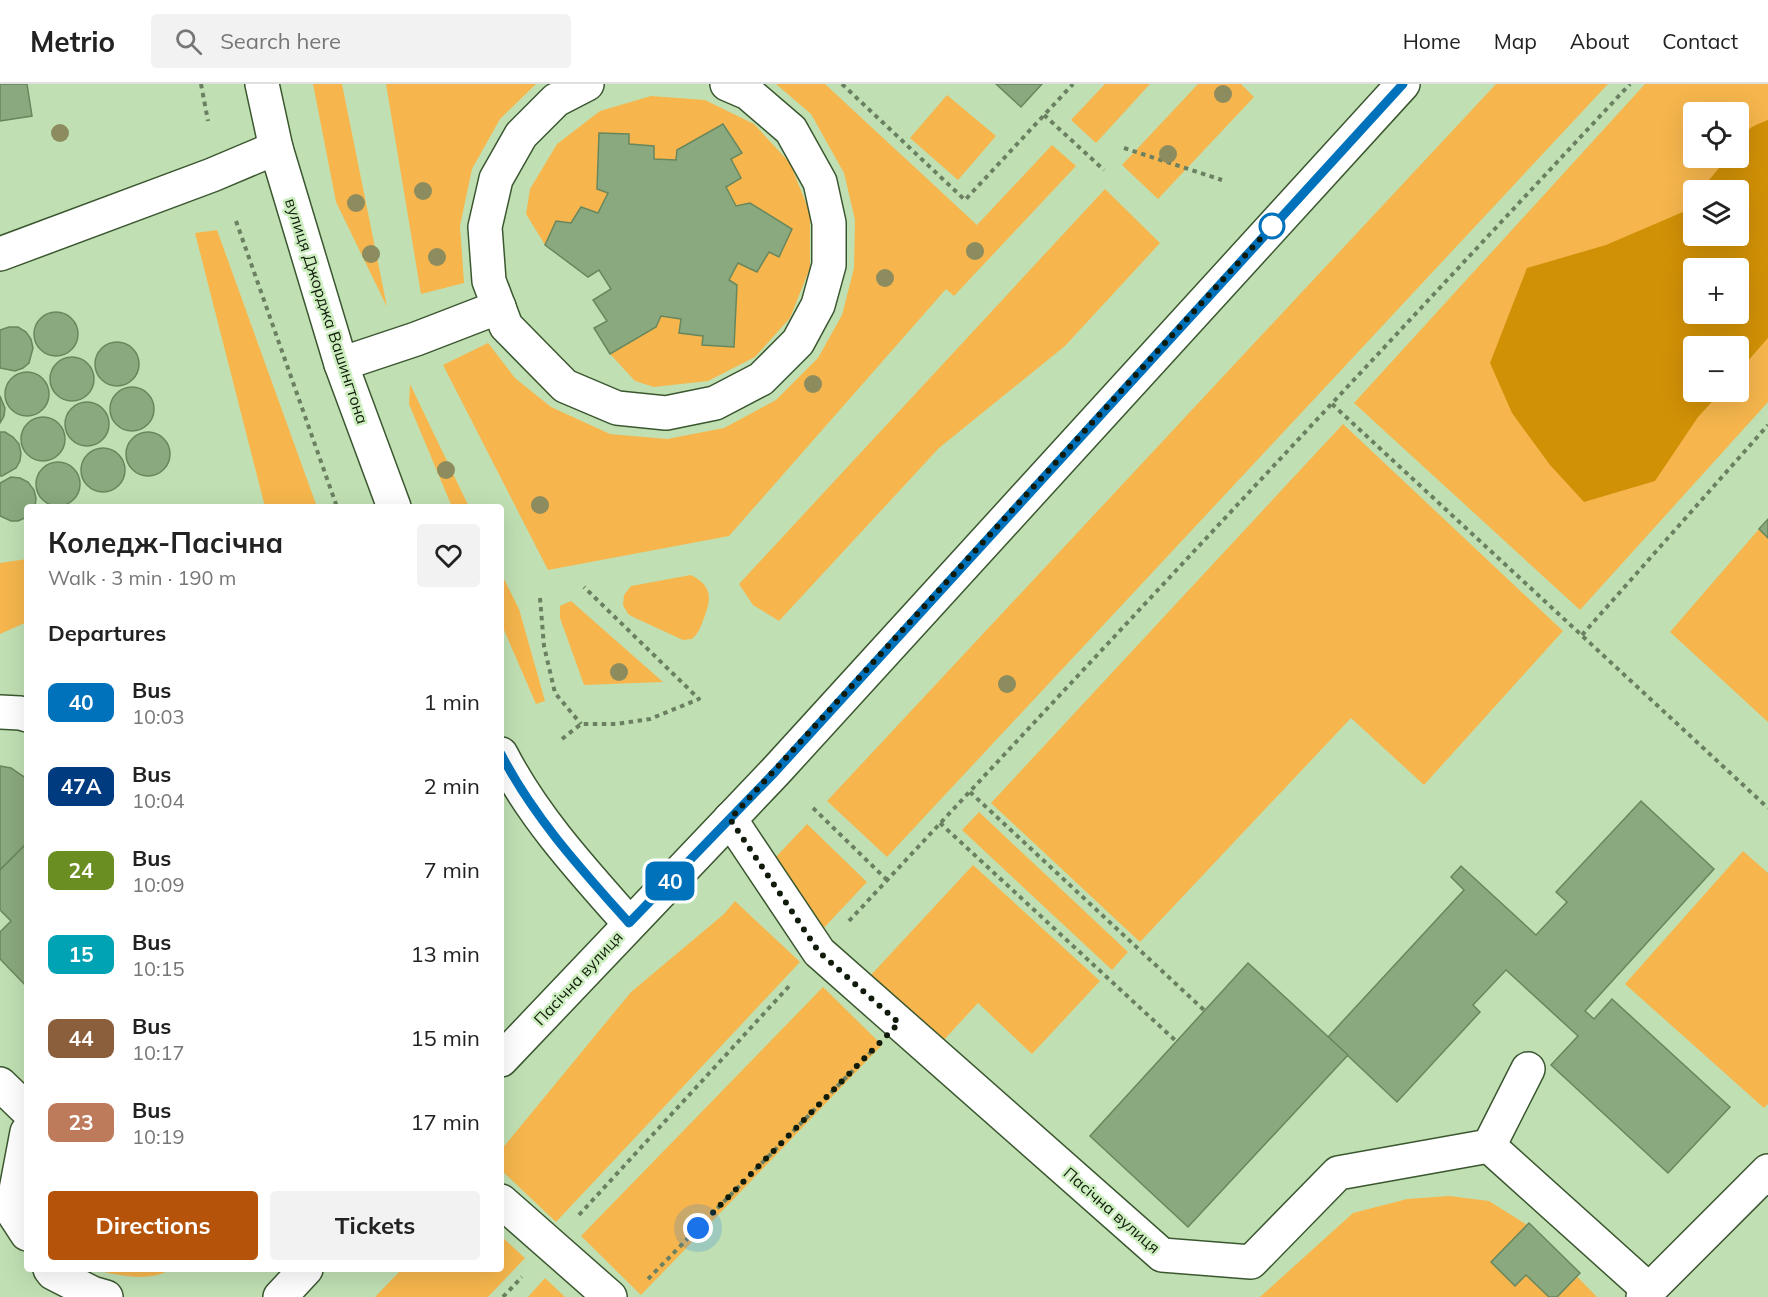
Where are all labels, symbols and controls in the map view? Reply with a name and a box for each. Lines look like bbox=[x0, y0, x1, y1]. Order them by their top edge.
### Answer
search box bbox=[151, 14, 571, 68]
text: Metrio bbox=[30, 24, 115, 59]
icon: search bbox=[172, 25, 205, 58]
text: Search here bbox=[220, 27, 341, 55]
text: Home bbox=[1403, 28, 1461, 54]
text: Map bbox=[1494, 28, 1537, 54]
text: About bbox=[1570, 28, 1629, 54]
text: Contact bbox=[1662, 28, 1738, 54]
map controls bbox=[1683, 102, 1749, 402]
button: locate bbox=[1683, 102, 1749, 168]
button: layers bbox=[1683, 180, 1749, 246]
street label: вулиця Джорджа Вашингтона bbox=[281, 196, 373, 426]
unlabelled marker bbox=[1259, 213, 1285, 239]
button: + bbox=[1683, 258, 1749, 324]
button: − bbox=[1683, 336, 1749, 402]
button: heart bbox=[417, 524, 480, 587]
text: Коледж-Пасічна bbox=[48, 525, 283, 560]
text: Walk · 3 min · 190 m bbox=[48, 565, 236, 590]
text: Departures bbox=[48, 619, 166, 647]
text: Bus bbox=[132, 676, 171, 704]
text: 1 min bbox=[424, 688, 480, 716]
text: 40 bbox=[68, 689, 94, 715]
text: 10:03 bbox=[132, 704, 185, 729]
text: Bus bbox=[132, 760, 171, 788]
text: 2 min bbox=[424, 772, 480, 800]
text: 47А bbox=[61, 773, 101, 799]
text: 10:04 bbox=[132, 788, 185, 813]
text: Bus bbox=[132, 844, 171, 872]
text: 7 min bbox=[424, 856, 480, 884]
text: 24 bbox=[68, 857, 94, 883]
line badge: 40 bbox=[643, 862, 697, 900]
text: 40 bbox=[657, 868, 683, 894]
text: 10:09 bbox=[132, 872, 185, 897]
street label: Пасічна вулиця bbox=[529, 927, 627, 1029]
text: Bus bbox=[132, 928, 171, 956]
text: 13 min bbox=[410, 940, 480, 968]
text: 15 bbox=[68, 941, 94, 967]
text: 10:15 bbox=[132, 956, 185, 981]
text: Bus bbox=[132, 1012, 171, 1040]
text: 15 min bbox=[410, 1024, 480, 1052]
text: 44 bbox=[68, 1025, 94, 1051]
text: 10:17 bbox=[132, 1040, 185, 1065]
text: Bus bbox=[132, 1096, 171, 1124]
text: 17 min bbox=[410, 1108, 480, 1136]
text: 23 bbox=[68, 1109, 94, 1135]
text: 10:19 bbox=[132, 1124, 185, 1149]
street label: Пасічна вулиця bbox=[1060, 1163, 1164, 1257]
button: Directions bbox=[48, 1191, 258, 1260]
button: Tickets bbox=[270, 1191, 480, 1260]
your location bbox=[683, 1213, 713, 1243]

